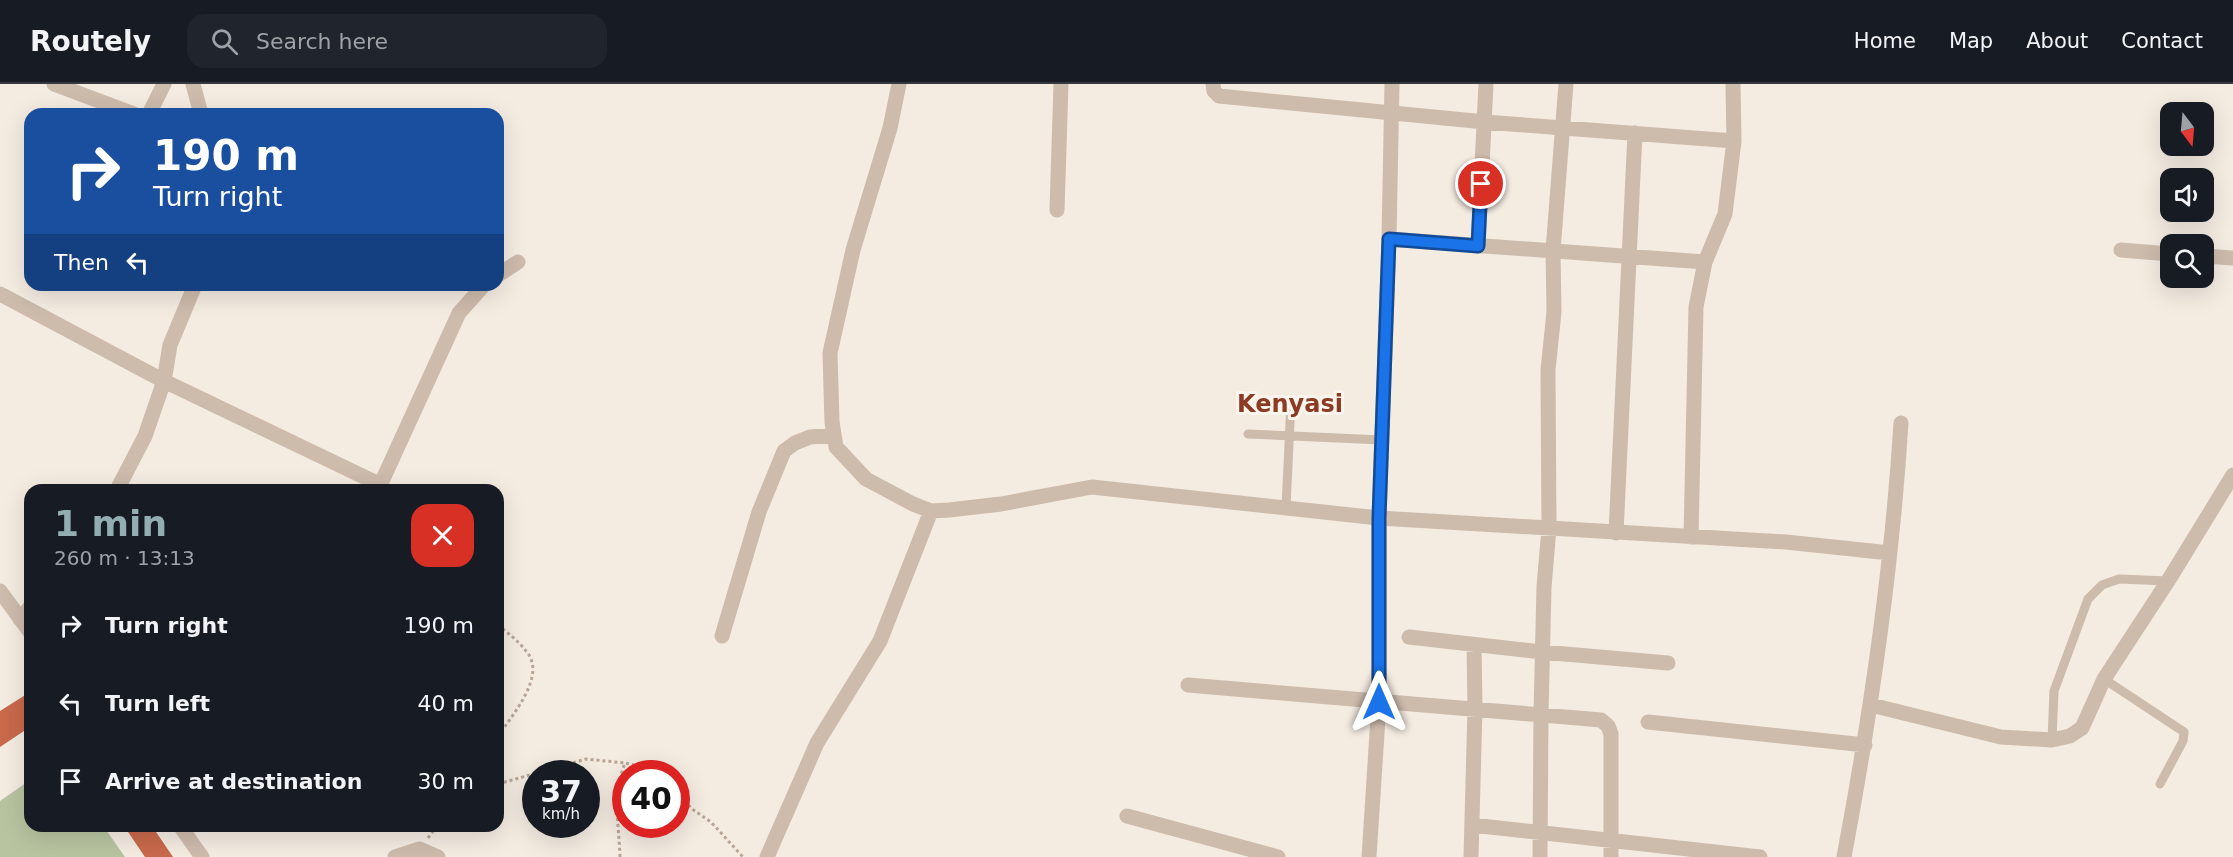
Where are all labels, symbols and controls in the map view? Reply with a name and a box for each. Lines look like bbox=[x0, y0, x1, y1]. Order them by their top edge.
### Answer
search box bbox=[187, 14, 607, 68]
text: Routely bbox=[30, 25, 151, 58]
icon: search bbox=[208, 25, 241, 58]
text: Search here bbox=[256, 29, 388, 54]
text: Home bbox=[1854, 29, 1916, 53]
text: Map bbox=[1949, 29, 1993, 53]
text: About bbox=[2026, 29, 2088, 53]
text: Contact bbox=[2121, 29, 2203, 53]
north arrow bbox=[2160, 102, 2214, 156]
map controls bbox=[2160, 102, 2214, 288]
text: 190 m bbox=[153, 131, 299, 180]
icon: right bbox=[54, 132, 132, 210]
pin bbox=[1455, 158, 1506, 209]
icon: arrive bbox=[1464, 167, 1497, 200]
button: sound bbox=[2160, 168, 2214, 222]
text: Turn right bbox=[153, 181, 282, 212]
button: search bbox=[2160, 234, 2214, 288]
icon: left bbox=[121, 246, 154, 279]
text: Then bbox=[54, 250, 109, 275]
district label: Kenyasi bbox=[1237, 390, 1343, 418]
text: 1 min bbox=[54, 503, 167, 544]
button: close bbox=[411, 504, 474, 567]
text: 260 m · 13:13 bbox=[54, 546, 195, 570]
icon: right bbox=[54, 609, 87, 642]
text: Turn right bbox=[105, 613, 228, 638]
text: 190 m bbox=[404, 613, 474, 638]
position arrow bbox=[1347, 670, 1411, 734]
icon: left bbox=[54, 687, 87, 720]
text: Turn left bbox=[105, 691, 210, 716]
text: 40 m bbox=[418, 691, 474, 716]
speed limit sign: 40 bbox=[612, 760, 690, 838]
icon: arrive bbox=[54, 765, 87, 798]
text: Arrive at destination bbox=[105, 769, 362, 794]
text: 30 m bbox=[418, 769, 474, 794]
text: 37 bbox=[540, 774, 582, 809]
text: km/h bbox=[542, 805, 580, 823]

